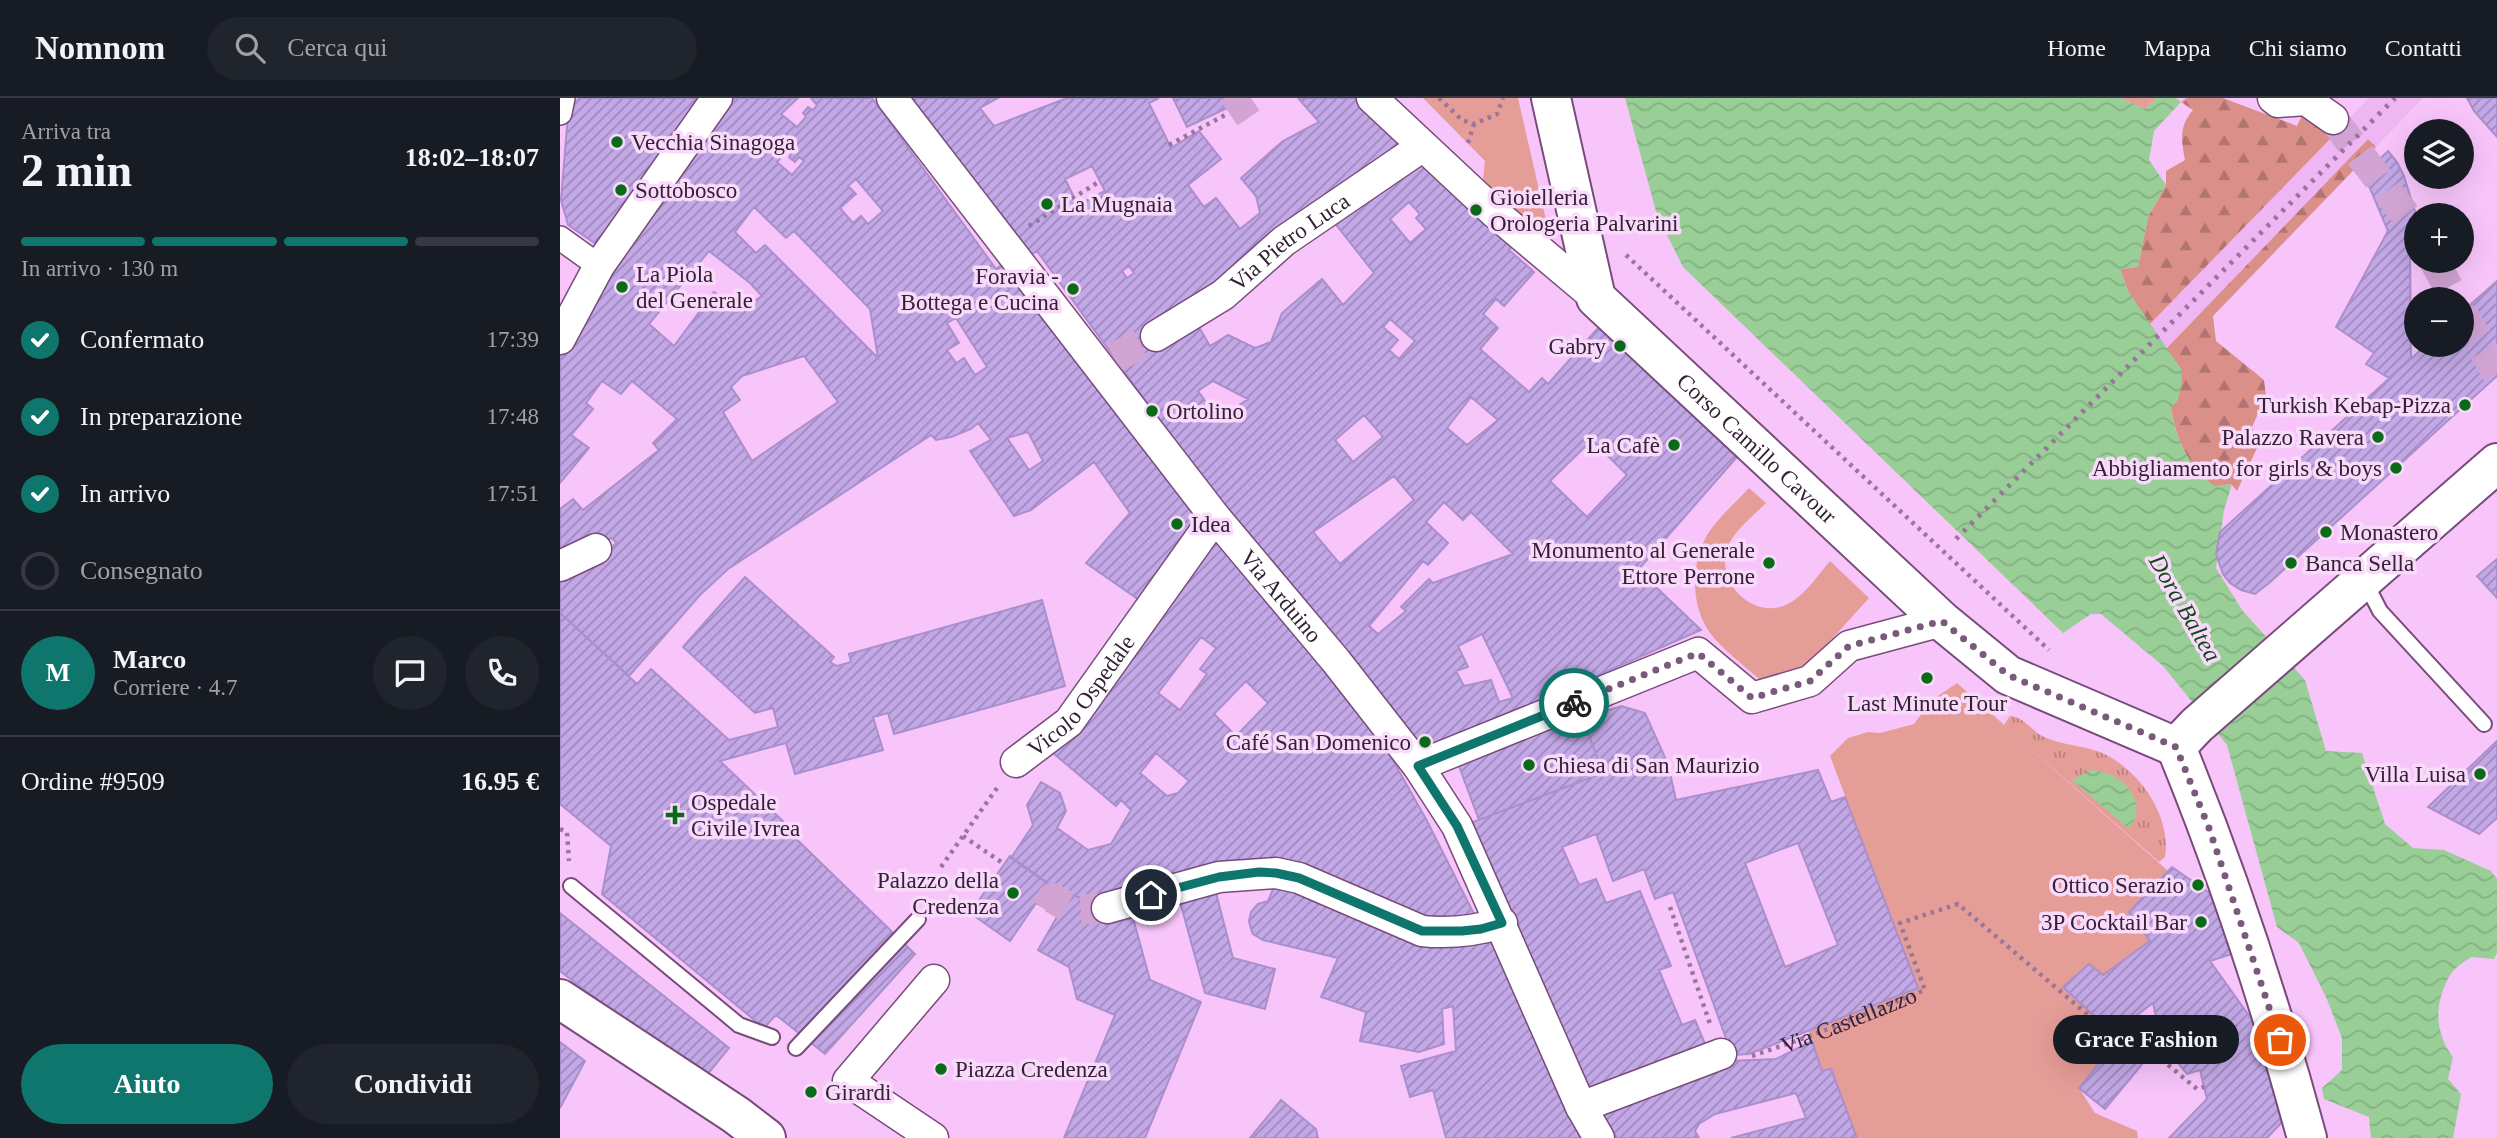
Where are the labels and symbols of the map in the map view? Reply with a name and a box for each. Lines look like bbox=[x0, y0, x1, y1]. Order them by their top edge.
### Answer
place label: Vecchia Sinagoga bbox=[631, 130, 795, 155]
marker: Vecchia Sinagoga bbox=[609, 134, 625, 150]
place label: Sottobosco bbox=[635, 178, 737, 203]
marker: Sottobosco bbox=[613, 182, 629, 198]
place label: Gioielleria Orologeria Palvarini bbox=[1490, 185, 1678, 236]
street label: Via Pietro Luca bbox=[1225, 188, 1354, 296]
place label: La Mugnaia bbox=[1061, 192, 1173, 217]
marker: La Mugnaia bbox=[1039, 196, 1055, 212]
marker: Gioielleria Orologeria Palvarini bbox=[1468, 202, 1484, 218]
place label: La Piola del Generale bbox=[636, 262, 753, 313]
place label: Foravia - Bottega e Cucina bbox=[901, 264, 1059, 315]
marker: La Piola del Generale bbox=[614, 279, 630, 295]
marker: Foravia - Bottega e Cucina bbox=[1065, 281, 1081, 297]
place label: Gabry bbox=[1549, 334, 1606, 359]
marker: Gabry bbox=[1612, 338, 1628, 354]
street label: Corso Camillo Cavour bbox=[1672, 368, 1842, 529]
place label: Turkish Kebap-Pizza bbox=[2257, 393, 2451, 418]
marker: Turkish Kebap-Pizza bbox=[2457, 397, 2473, 413]
place label: Ortolino bbox=[1166, 399, 1244, 424]
marker: Ortolino bbox=[1144, 403, 1160, 419]
place label: Palazzo Ravera bbox=[2222, 425, 2364, 450]
marker: Palazzo Ravera bbox=[2370, 429, 2386, 445]
place label: La Cafè bbox=[1587, 433, 1660, 458]
marker: La Cafè bbox=[1666, 437, 1682, 453]
place label: Abbigliamento for girls & boys bbox=[2092, 456, 2382, 481]
marker: Abbigliamento for girls & boys bbox=[2388, 460, 2404, 476]
place label: Idea bbox=[1191, 512, 1231, 537]
marker: Idea bbox=[1169, 516, 1185, 532]
place label: Monastero bbox=[2340, 520, 2438, 545]
marker: Monastero bbox=[2318, 524, 2334, 540]
place label: Monumento al Generale Ettore Perrone bbox=[1531, 538, 1755, 589]
street label: Via Arduino bbox=[1235, 545, 1327, 647]
water label: Dora Baltea bbox=[2143, 549, 2226, 666]
place label: Banca Sella bbox=[2305, 551, 2414, 576]
marker: Monumento al Generale Ettore Perrone bbox=[1761, 555, 1777, 571]
marker: Banca Sella bbox=[2283, 555, 2299, 571]
street label: Vicolo Ospedale bbox=[1023, 630, 1139, 761]
courier bbox=[1539, 668, 1609, 738]
marker: Last Minute Tour bbox=[1919, 670, 1935, 686]
place label: Last Minute Tour bbox=[1847, 691, 2007, 716]
place label: Café San Domenico bbox=[1226, 730, 1411, 755]
marker: Café San Domenico bbox=[1417, 734, 1433, 750]
place label: Chiesa di San Maurizio bbox=[1543, 753, 1760, 778]
marker: Chiesa di San Maurizio bbox=[1521, 757, 1537, 773]
place label: Villa Luisa bbox=[2365, 762, 2466, 787]
marker: Villa Luisa bbox=[2472, 766, 2488, 782]
place label: Ospedale Civile Ivrea bbox=[691, 790, 800, 841]
marker: Ospedale Civile Ivrea bbox=[665, 805, 685, 825]
pin bbox=[1121, 865, 1181, 925]
place label: Palazzo della Credenza bbox=[877, 868, 999, 919]
place label: Ottico Serazio bbox=[2052, 873, 2184, 898]
marker: Ottico Serazio bbox=[2190, 877, 2206, 893]
marker: Palazzo della Credenza bbox=[1005, 885, 1021, 901]
place label: 3P Cocktail Bar bbox=[2041, 910, 2187, 935]
marker: 3P Cocktail Bar bbox=[2193, 914, 2209, 930]
street label: Via Castellazzo bbox=[1777, 982, 1920, 1058]
pin bbox=[2250, 1010, 2310, 1070]
callout: Grace Fashion bbox=[2052, 1016, 2238, 1065]
place label: Piazza Credenza bbox=[955, 1057, 1108, 1082]
marker: Piazza Credenza bbox=[933, 1061, 949, 1077]
place label: Girardi bbox=[825, 1080, 891, 1105]
marker: Girardi bbox=[803, 1084, 819, 1100]

